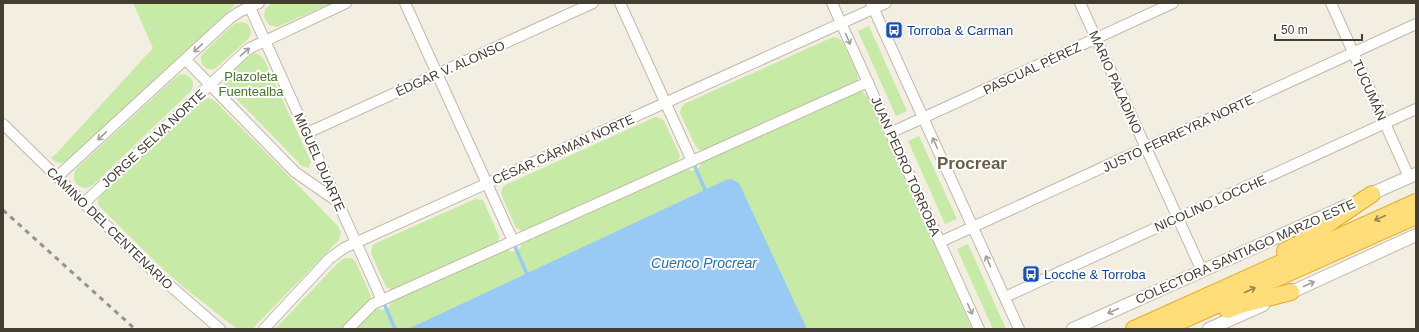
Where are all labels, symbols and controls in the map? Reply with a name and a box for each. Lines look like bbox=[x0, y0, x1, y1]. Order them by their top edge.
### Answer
scale bar bbox=[1275, 16, 1362, 42]
bus stop icon: Torroba & Carman bbox=[884, 20, 904, 40]
place label: Torroba & Carman bbox=[907, 23, 1013, 38]
text: 50 m bbox=[1281, 23, 1308, 37]
street label: MARIO PALADINO bbox=[1086, 28, 1145, 136]
one-way arrow bbox=[845, 32, 852, 44]
street label: ÉDGAR V. ALONSO bbox=[393, 38, 507, 99]
street label: PASCUAL PÉREZ bbox=[981, 39, 1084, 98]
one-way arrow bbox=[193, 44, 203, 53]
one-way arrow bbox=[239, 47, 250, 56]
street label: TUCUMÁN bbox=[1349, 57, 1390, 123]
park label: Plazoleta Fuentealba bbox=[218, 69, 284, 99]
street label: JORGE SELVA NORTE bbox=[98, 86, 209, 190]
street label: JUSTO FERREYRA NORTE bbox=[1100, 92, 1256, 175]
street label: JUAN PEDRO TORROBA bbox=[868, 94, 943, 239]
street label: MIGUEL DUARTE bbox=[291, 111, 348, 214]
street label: CÉSAR CÁRMAN NORTE bbox=[490, 111, 637, 188]
one-way arrow bbox=[97, 131, 107, 141]
one-way arrow bbox=[931, 137, 938, 149]
district label: Procrear bbox=[937, 154, 1007, 173]
street label: CAMINO DEL CENTENARIO bbox=[44, 164, 176, 293]
street label: NICOLINO LOCCHE bbox=[1152, 172, 1269, 235]
street label: COLECTORA SANTIAGO MARZO ESTE bbox=[1133, 196, 1358, 307]
one-way arrow bbox=[1375, 215, 1387, 223]
water label: Cuenco Procrear bbox=[651, 255, 758, 271]
one-way arrow bbox=[984, 255, 992, 267]
bus stop icon: Locche & Torroba bbox=[1021, 264, 1041, 284]
place label: Locche & Torroba bbox=[1044, 267, 1146, 282]
one-way arrow bbox=[1302, 280, 1314, 287]
one-way arrow bbox=[1244, 286, 1256, 293]
one-way arrow bbox=[967, 303, 975, 315]
one-way arrow bbox=[1107, 308, 1119, 315]

